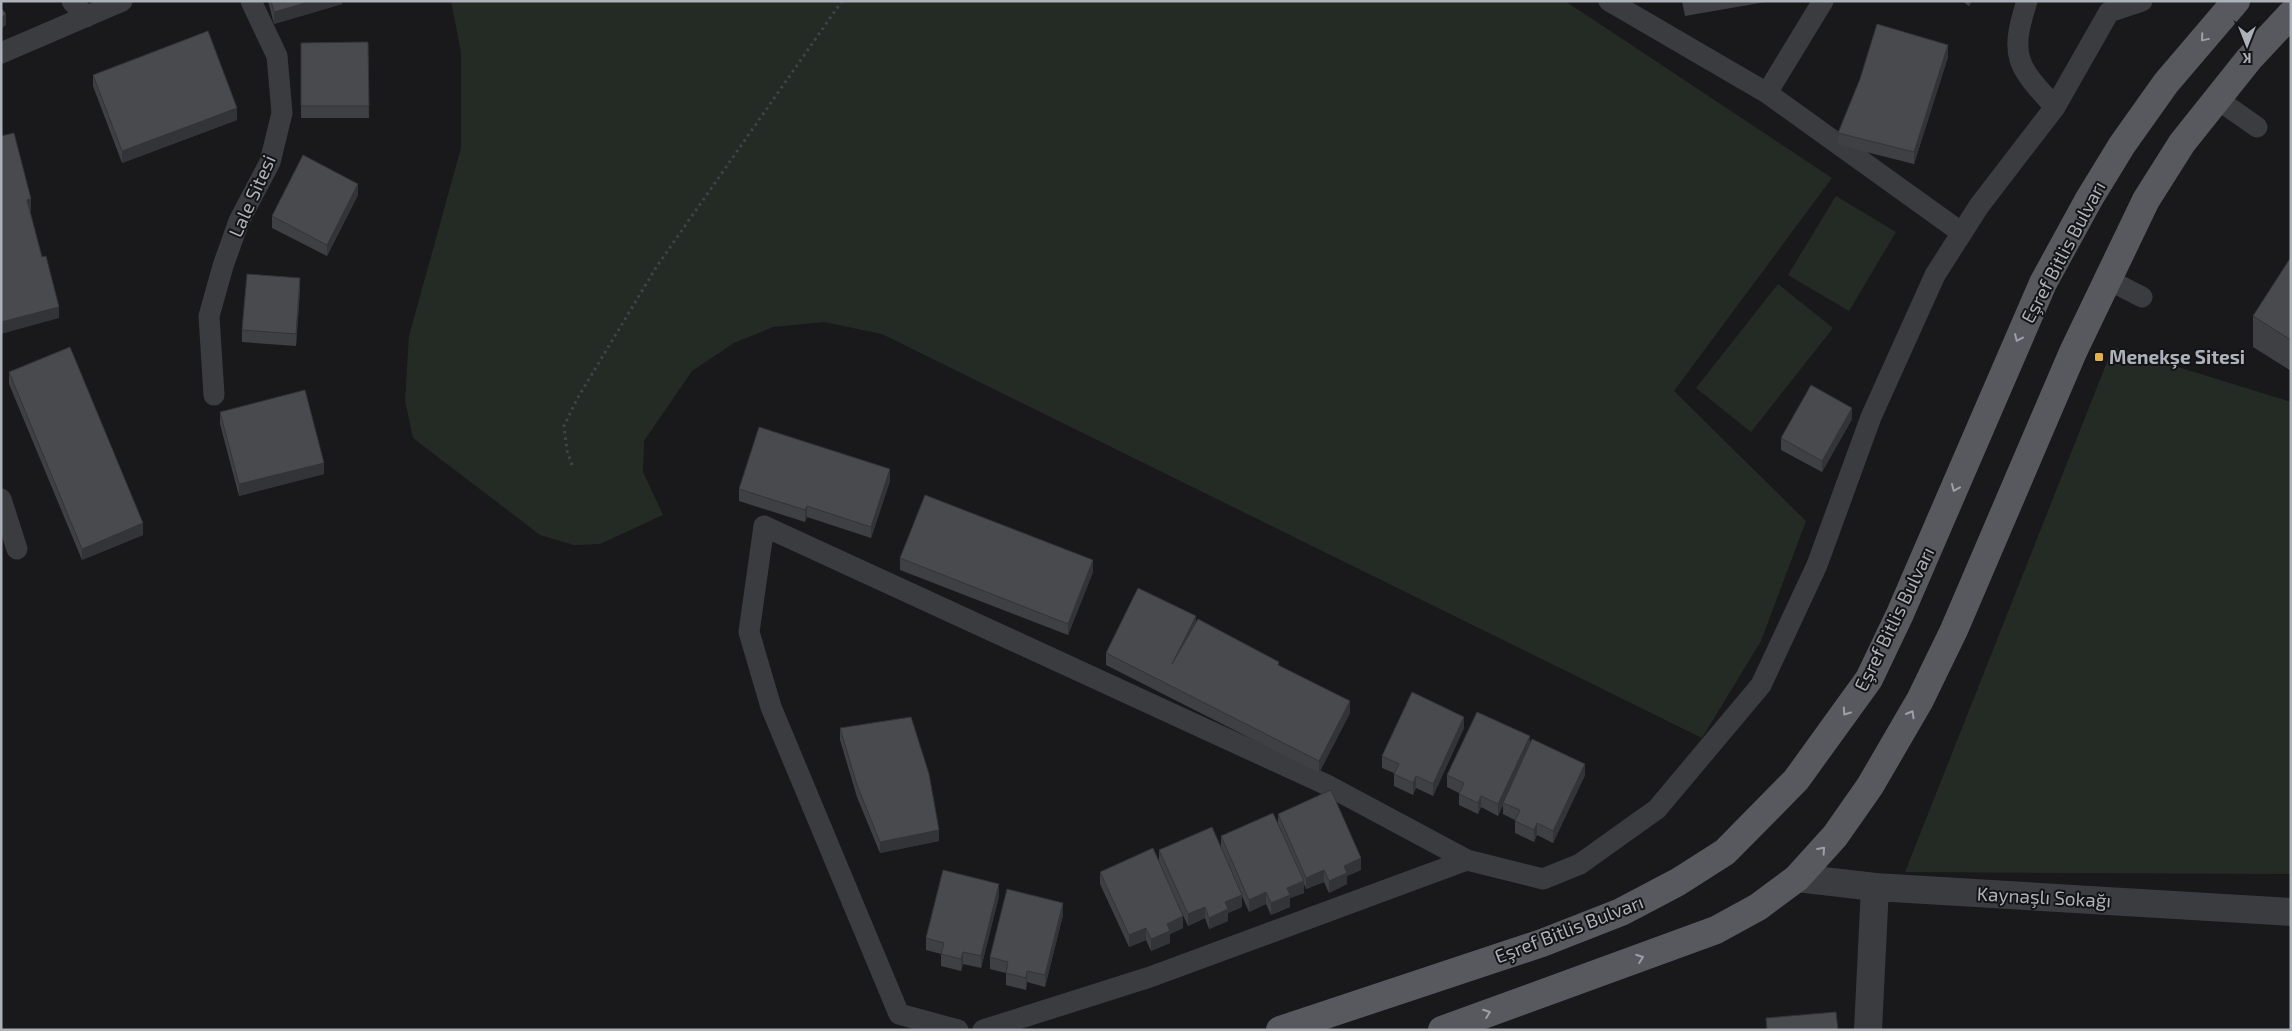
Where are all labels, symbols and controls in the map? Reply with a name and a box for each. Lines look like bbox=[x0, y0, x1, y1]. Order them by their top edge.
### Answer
north arrow bbox=[2222, 20, 2272, 70]
one-way arrow bbox=[2202, 32, 2210, 41]
text: K bbox=[2242, 50, 2251, 67]
street label: Lale Sitesi bbox=[223, 151, 280, 240]
street label: Eşref Bitlis Bulvarı bbox=[2015, 177, 2111, 327]
one-way arrow bbox=[2014, 333, 2025, 342]
place label: Menekşe Sitesi bbox=[2109, 345, 2245, 369]
marker: Menekşe Sitesi bbox=[2093, 351, 2105, 363]
one-way arrow bbox=[1950, 483, 1961, 492]
street label: Eşref Bitlis Bulvarı bbox=[1849, 543, 1939, 695]
one-way arrow bbox=[1843, 707, 1852, 716]
one-way arrow bbox=[1905, 711, 1915, 720]
one-way arrow bbox=[1816, 846, 1825, 855]
street label: Kaynaşlı Sokağı bbox=[1976, 882, 2112, 912]
street label: Eşref Bitlis Bulvarı bbox=[1491, 890, 1647, 968]
one-way arrow bbox=[1635, 954, 1644, 964]
one-way arrow bbox=[1483, 1009, 1491, 1019]

